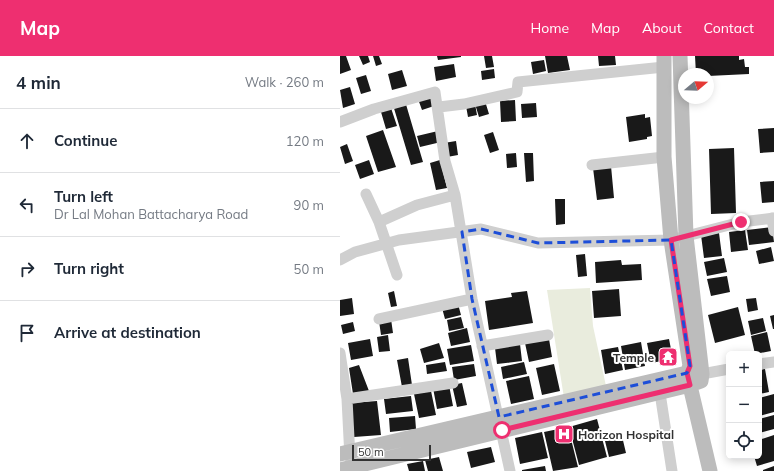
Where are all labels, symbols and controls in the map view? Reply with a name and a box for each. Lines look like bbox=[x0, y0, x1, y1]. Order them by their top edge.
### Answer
text: Map bbox=[20, 16, 60, 40]
text: Home bbox=[530, 19, 569, 37]
text: Map bbox=[591, 19, 620, 37]
text: About bbox=[642, 19, 682, 37]
text: Contact bbox=[704, 19, 754, 37]
north arrow bbox=[678, 68, 714, 104]
text: 4 min bbox=[16, 72, 61, 93]
text: Walk · 260 m bbox=[245, 74, 324, 90]
icon: ahead bbox=[16, 130, 38, 152]
text: Continue bbox=[54, 131, 117, 150]
text: 120 m bbox=[286, 133, 324, 149]
text: Turn left bbox=[54, 187, 113, 206]
icon: left bbox=[16, 194, 38, 216]
text: 90 m bbox=[294, 197, 324, 213]
text: Dr Lal Mohan Battacharya Road bbox=[54, 206, 248, 222]
route end bbox=[732, 213, 750, 231]
icon: right bbox=[16, 258, 38, 280]
text: Turn right bbox=[54, 259, 124, 278]
text: 50 m bbox=[294, 261, 324, 277]
icon: arrive bbox=[16, 322, 38, 344]
text: Arrive at destination bbox=[54, 323, 201, 342]
temple icon: Temple bbox=[657, 346, 679, 368]
place label: Temple bbox=[613, 350, 654, 365]
map controls bbox=[726, 351, 762, 459]
button: + bbox=[726, 351, 762, 387]
button: − bbox=[726, 387, 762, 423]
route start bbox=[493, 421, 511, 439]
hospital icon: Horizon Hospital bbox=[553, 423, 575, 445]
button: locate bbox=[726, 423, 762, 459]
place label: Horizon Hospital bbox=[578, 427, 674, 442]
scale bar bbox=[352, 443, 431, 462]
text: 50 m bbox=[358, 445, 384, 459]

